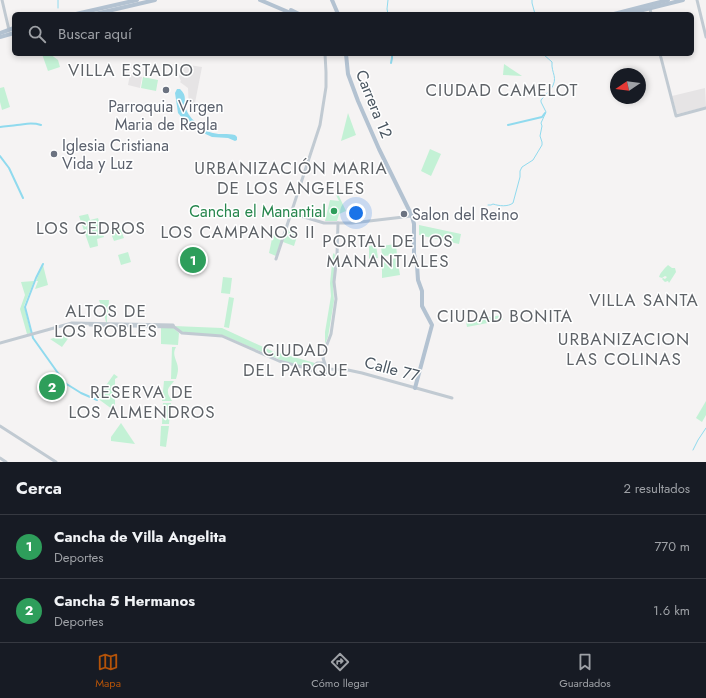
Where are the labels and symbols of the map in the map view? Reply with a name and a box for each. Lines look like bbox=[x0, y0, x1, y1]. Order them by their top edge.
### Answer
district label: VILLA ESTADIO bbox=[68, 58, 194, 82]
street label: Carrera 12 bbox=[350, 66, 398, 142]
north arrow bbox=[610, 68, 646, 104]
district label: CIUDAD CAMELOT bbox=[425, 78, 579, 102]
marker: Parroquia Virgen Maria de Regla bbox=[161, 85, 171, 95]
place label: Parroquia Virgen Maria de Regla bbox=[108, 95, 224, 136]
place label: Iglesia Cristiana Vida y Luz bbox=[62, 134, 169, 175]
marker: Iglesia Cristiana Vida y Luz bbox=[49, 149, 59, 159]
district label: URBANIZACIÓN MARIA DE LOS ANGELES bbox=[194, 156, 388, 200]
place label: Cancha el Manantial bbox=[189, 200, 326, 223]
your location bbox=[346, 203, 366, 223]
place label: Salon del Reino bbox=[412, 203, 519, 226]
marker: Cancha el Manantial bbox=[329, 206, 339, 216]
marker: Salon del Reino bbox=[399, 209, 409, 219]
district label: LOS CEDROS bbox=[36, 216, 146, 240]
district label: LOS CAMPANOS II bbox=[160, 220, 316, 244]
district label: PORTAL DE LOS MANANTIALES bbox=[322, 229, 454, 273]
pin: 1 bbox=[180, 245, 206, 275]
district label: VILLA SANTA bbox=[589, 288, 699, 312]
district label: ALTOS DE LOS ROBLES bbox=[54, 299, 158, 343]
district label: CIUDAD BONITA bbox=[437, 304, 573, 328]
district label: URBANIZACION LAS COLINAS bbox=[558, 327, 690, 371]
district label: CIUDAD DEL PARQUE bbox=[243, 338, 349, 382]
street label: Calle 77 bbox=[362, 351, 423, 387]
pin: 2 bbox=[39, 372, 65, 402]
district label: RESERVA DE LOS ALMENDROS bbox=[69, 380, 215, 424]

